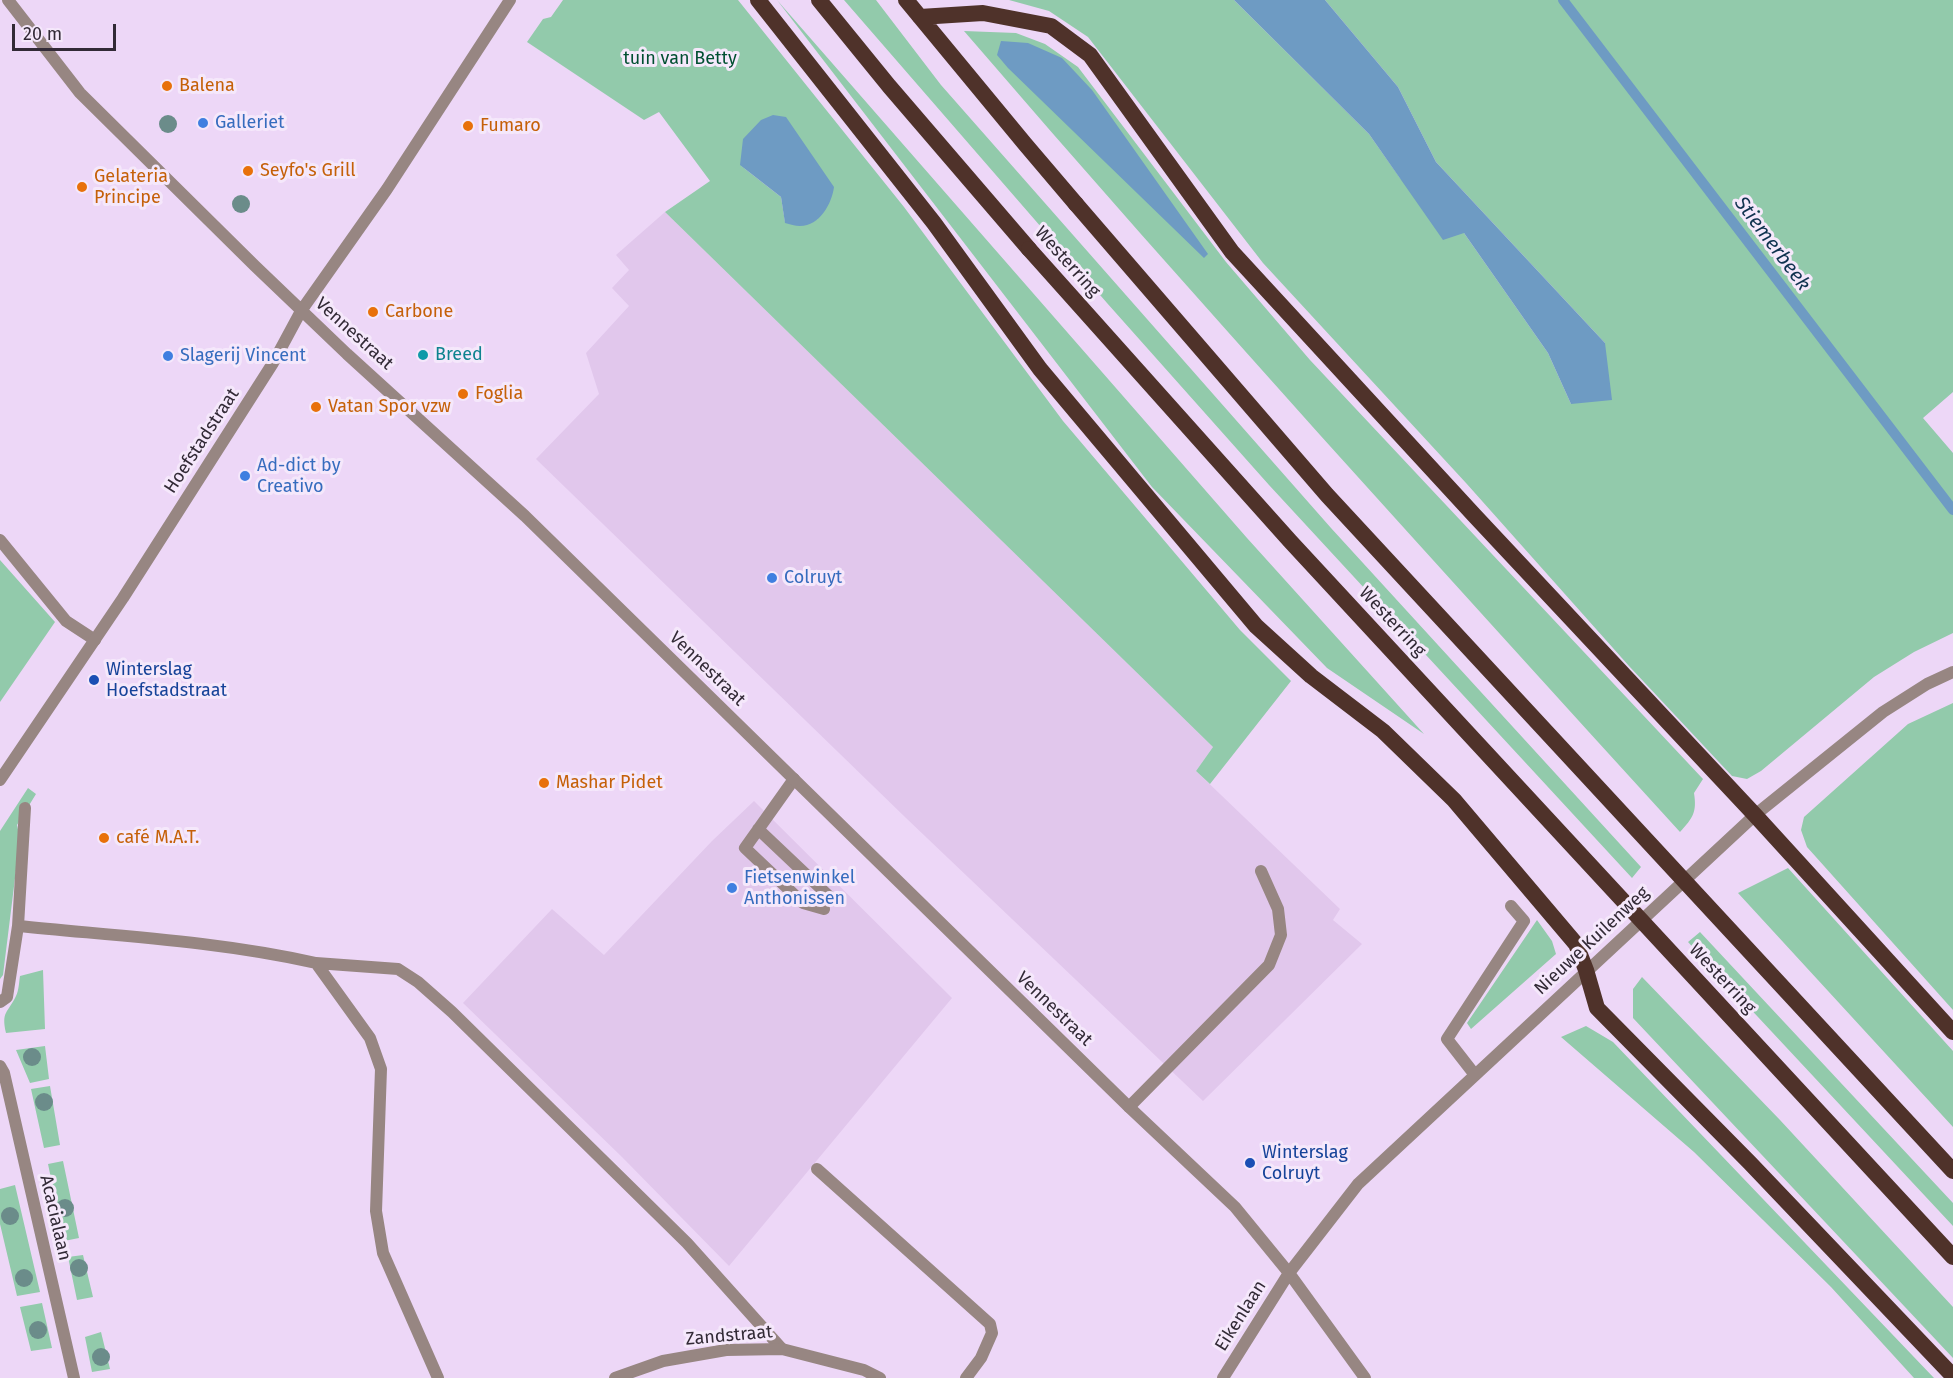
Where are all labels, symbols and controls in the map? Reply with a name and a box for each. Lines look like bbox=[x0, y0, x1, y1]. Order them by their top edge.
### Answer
scale bar bbox=[15, 12, 118, 50]
text: 20 m bbox=[23, 23, 62, 45]
park label: tuin van Betty bbox=[623, 48, 737, 70]
place label: Balena bbox=[179, 75, 235, 97]
marker: Balena bbox=[160, 79, 174, 93]
place label: Galleriet bbox=[215, 112, 285, 134]
place label: Fumaro bbox=[480, 115, 541, 137]
marker: Galleriet bbox=[196, 116, 210, 130]
marker: Fumaro bbox=[461, 119, 475, 133]
place label: Seyfo's Grill bbox=[260, 160, 355, 182]
marker: Seyfo's Grill bbox=[241, 164, 255, 178]
place label: Gelateria Principe bbox=[94, 166, 168, 208]
marker: Gelateria Principe bbox=[75, 180, 89, 194]
water label: Stiemerbeek bbox=[1729, 192, 1815, 296]
street label: Westerring bbox=[1030, 222, 1104, 302]
street label: Vennestraat bbox=[311, 293, 397, 375]
place label: Carbone bbox=[385, 301, 453, 323]
marker: Carbone bbox=[366, 305, 380, 319]
place label: Breed bbox=[435, 344, 483, 366]
place label: Slagerij Vincent bbox=[180, 345, 306, 367]
marker: Breed bbox=[416, 348, 430, 362]
marker: Slagerij Vincent bbox=[161, 349, 175, 363]
place label: Foglia bbox=[475, 383, 523, 405]
street label: Hoefstadstraat bbox=[160, 384, 244, 498]
marker: Foglia bbox=[456, 387, 470, 401]
place label: Vatan Spor vzw bbox=[328, 396, 451, 418]
marker: Vatan Spor vzw bbox=[309, 400, 323, 414]
place label: Ad-dict by Creativo bbox=[257, 455, 341, 498]
marker: Ad-dict by Creativo bbox=[238, 469, 252, 483]
place label: Colruyt bbox=[784, 567, 842, 589]
marker: Colruyt bbox=[765, 571, 779, 585]
street label: Westerring bbox=[1354, 583, 1430, 661]
street label: Vennestraat bbox=[664, 627, 750, 711]
place label: Winterslag Hoefstadstraat bbox=[106, 659, 227, 702]
marker: Winterslag Hoefstadstraat bbox=[87, 673, 101, 687]
place label: Mashar Pidet bbox=[556, 772, 663, 794]
marker: Mashar Pidet bbox=[537, 776, 551, 790]
place label: café M.A.T. bbox=[116, 827, 199, 849]
marker: café M.A.T. bbox=[97, 831, 111, 845]
place label: Fietsenwinkel Anthonissen bbox=[744, 867, 855, 910]
marker: Fietsenwinkel Anthonissen bbox=[725, 881, 739, 895]
street label: Nieuwe Kuilenweg bbox=[1530, 882, 1654, 1000]
street label: Westerring bbox=[1684, 940, 1760, 1018]
street label: Vennestraat bbox=[1011, 967, 1097, 1051]
place label: Winterslag Colruyt bbox=[1262, 1142, 1348, 1184]
marker: Winterslag Colruyt bbox=[1243, 1156, 1257, 1170]
street label: Acacialaan bbox=[35, 1173, 75, 1263]
street label: Eikenlaan bbox=[1211, 1277, 1271, 1355]
street label: Zandstraat bbox=[685, 1321, 773, 1351]

